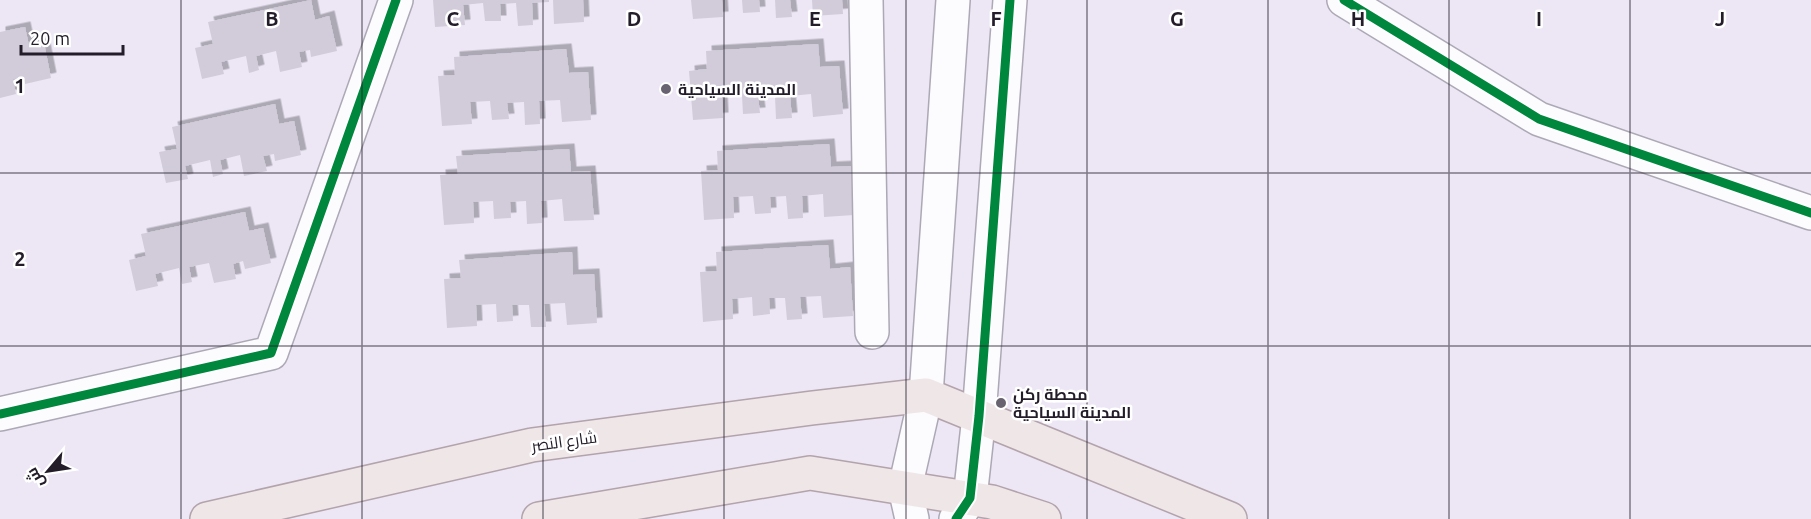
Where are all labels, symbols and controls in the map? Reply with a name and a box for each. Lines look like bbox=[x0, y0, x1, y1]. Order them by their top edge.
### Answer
text: B bbox=[265, 7, 279, 30]
text: C bbox=[447, 7, 460, 30]
text: D bbox=[627, 7, 641, 30]
text: E bbox=[809, 7, 821, 30]
text: F bbox=[990, 7, 1002, 30]
text: G bbox=[1170, 7, 1184, 30]
text: H bbox=[1351, 7, 1365, 30]
text: I bbox=[1536, 7, 1542, 30]
text: J bbox=[1715, 7, 1725, 30]
scale bar bbox=[21, 18, 123, 56]
text: 20 m bbox=[30, 28, 70, 48]
text: 1 bbox=[14, 74, 26, 97]
place label: المدينة السياحية bbox=[678, 80, 796, 98]
marker: المدينة السياحية bbox=[659, 82, 673, 96]
text: 2 bbox=[14, 247, 26, 270]
place label: محطة ركن المدينة السياحية bbox=[1013, 385, 1131, 421]
marker: محطة ركن المدينة السياحية bbox=[994, 396, 1008, 410]
street label: شارع النصر bbox=[529, 427, 598, 458]
north arrow bbox=[18, 441, 78, 501]
text: ش bbox=[22, 464, 49, 492]

